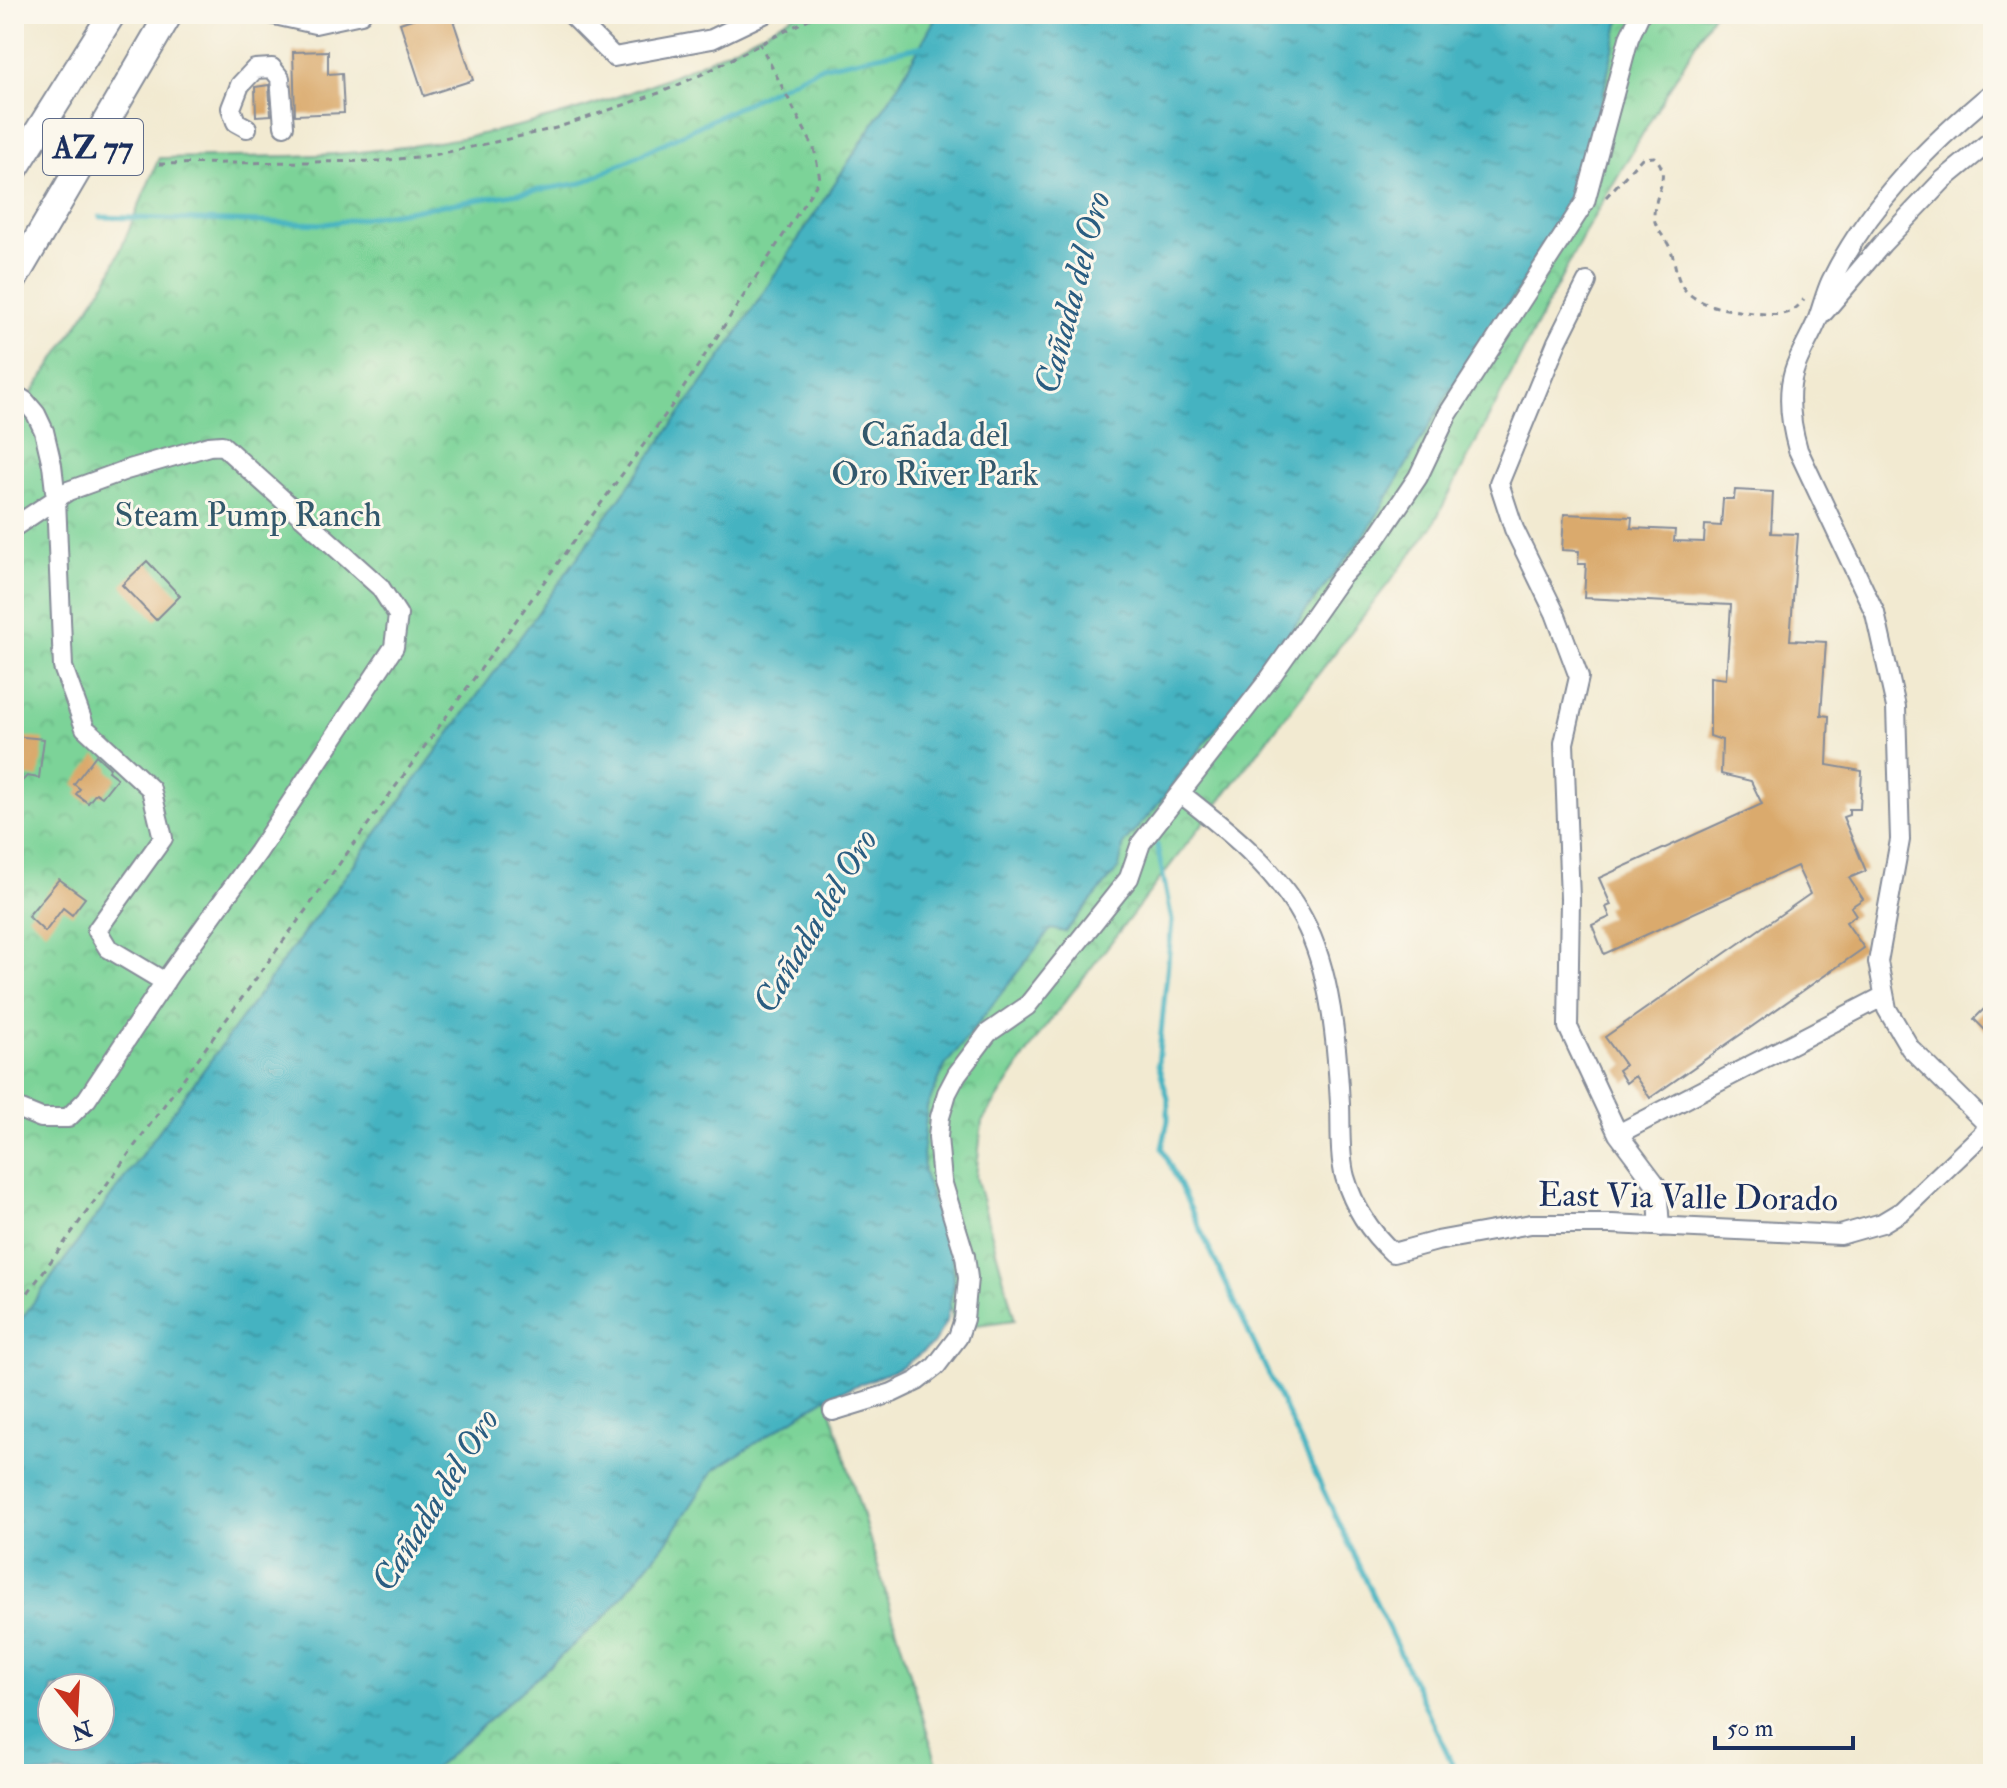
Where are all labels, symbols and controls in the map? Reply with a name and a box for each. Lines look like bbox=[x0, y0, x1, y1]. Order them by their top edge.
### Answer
road number: AZ 77 bbox=[43, 119, 143, 175]
water label: Cañada del Oro bbox=[1024, 186, 1121, 399]
park label: Cañada del Oro River Park bbox=[831, 414, 1039, 496]
park label: Steam Pump Ranch bbox=[114, 494, 382, 537]
water label: Cañada del Oro bbox=[742, 820, 888, 1021]
street label: East Via Valle Dorado bbox=[1538, 1173, 1838, 1222]
water label: Cañada del Oro bbox=[361, 1400, 509, 1600]
north arrow bbox=[36, 1672, 116, 1752]
scale bar bbox=[1715, 1700, 1853, 1750]
text: N bbox=[68, 1713, 97, 1747]
text: 50 m bbox=[1727, 1713, 1774, 1744]

